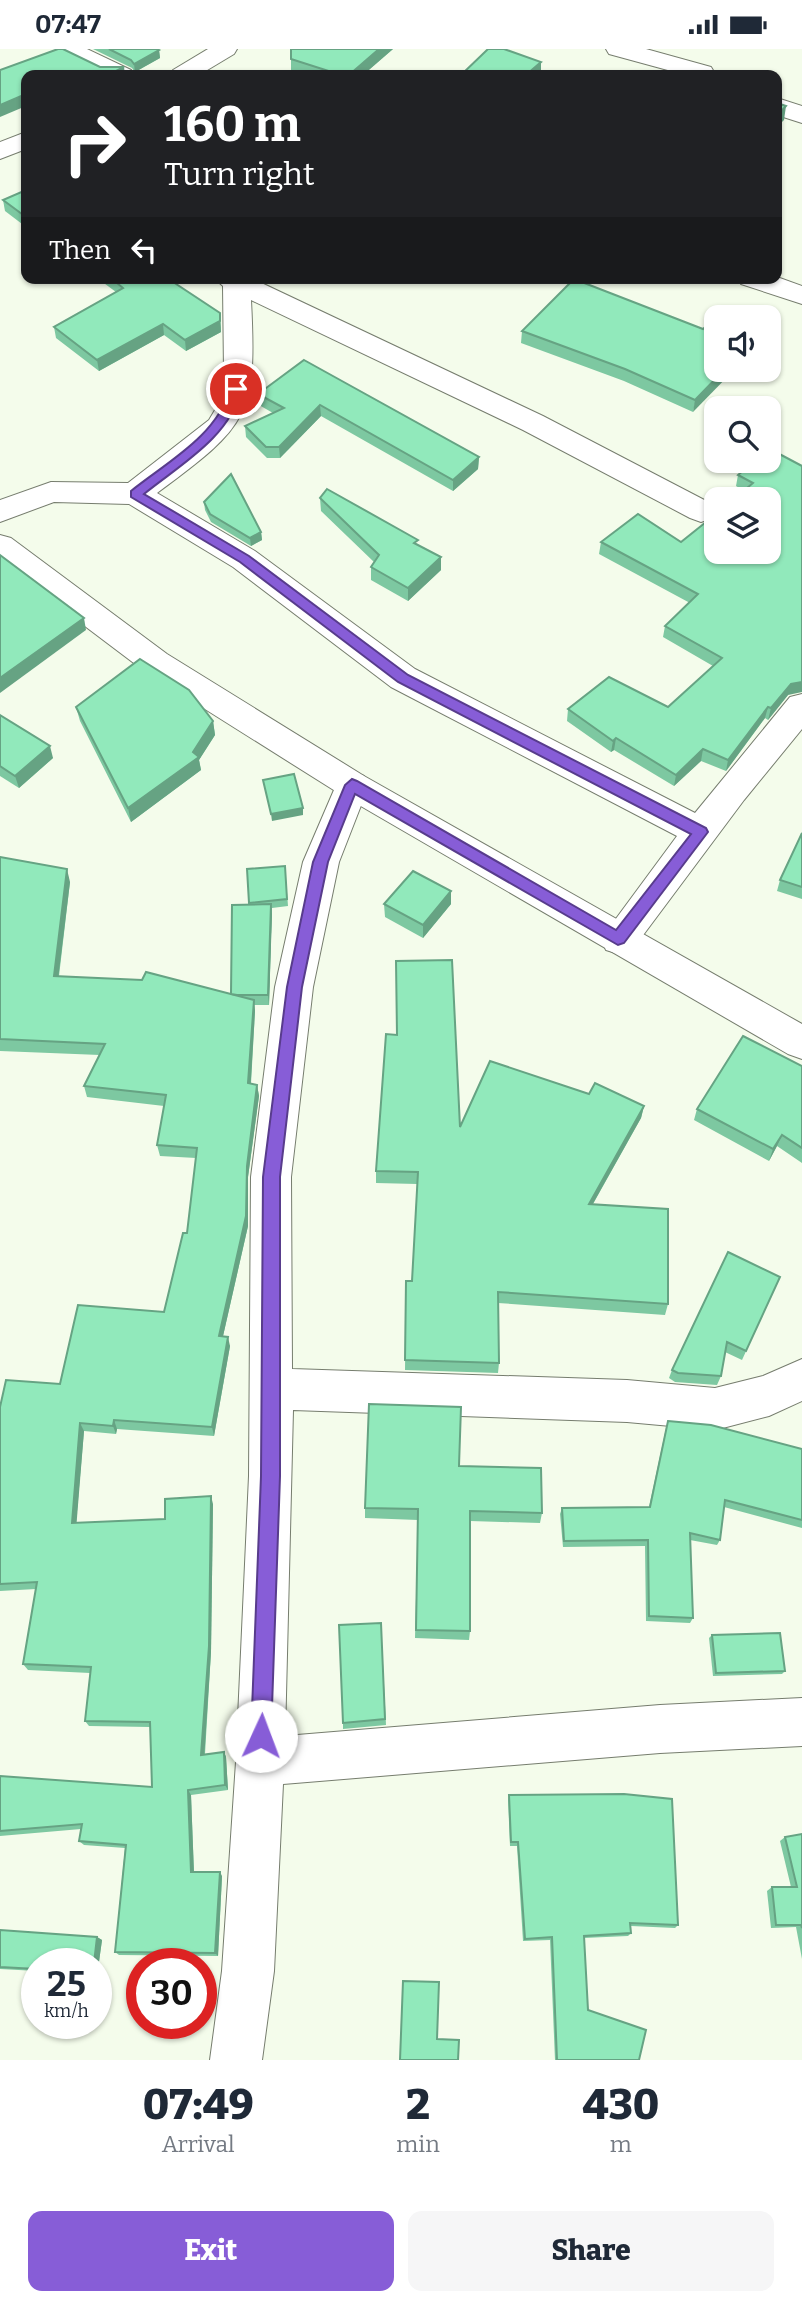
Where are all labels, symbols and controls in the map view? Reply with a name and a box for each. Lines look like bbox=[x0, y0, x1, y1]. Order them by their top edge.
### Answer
text: 07:47 bbox=[35, 9, 101, 40]
text: 160 m bbox=[164, 95, 301, 154]
icon: right bbox=[49, 98, 140, 189]
text: Turn right bbox=[164, 155, 315, 193]
icon: left bbox=[125, 231, 163, 269]
text: Then bbox=[49, 235, 111, 266]
map controls bbox=[704, 305, 781, 564]
button: sound bbox=[704, 305, 781, 382]
pin bbox=[206, 359, 266, 419]
icon: arrive bbox=[217, 370, 255, 408]
button: search bbox=[704, 396, 781, 473]
button: layers bbox=[704, 487, 781, 564]
position arrow bbox=[224, 1699, 298, 1773]
speed limit sign: 30 bbox=[126, 1948, 217, 2039]
text: 25 bbox=[47, 1963, 86, 2005]
text: km/h bbox=[44, 2000, 89, 2022]
text: 07:49 bbox=[143, 2080, 254, 2130]
text: 2 bbox=[406, 2080, 430, 2130]
text: 430 bbox=[582, 2080, 659, 2130]
text: Arrival bbox=[162, 2130, 235, 2158]
text: min bbox=[396, 2130, 440, 2158]
text: m bbox=[610, 2130, 632, 2158]
button: Exit bbox=[28, 2211, 394, 2291]
button: Share bbox=[408, 2211, 774, 2291]

